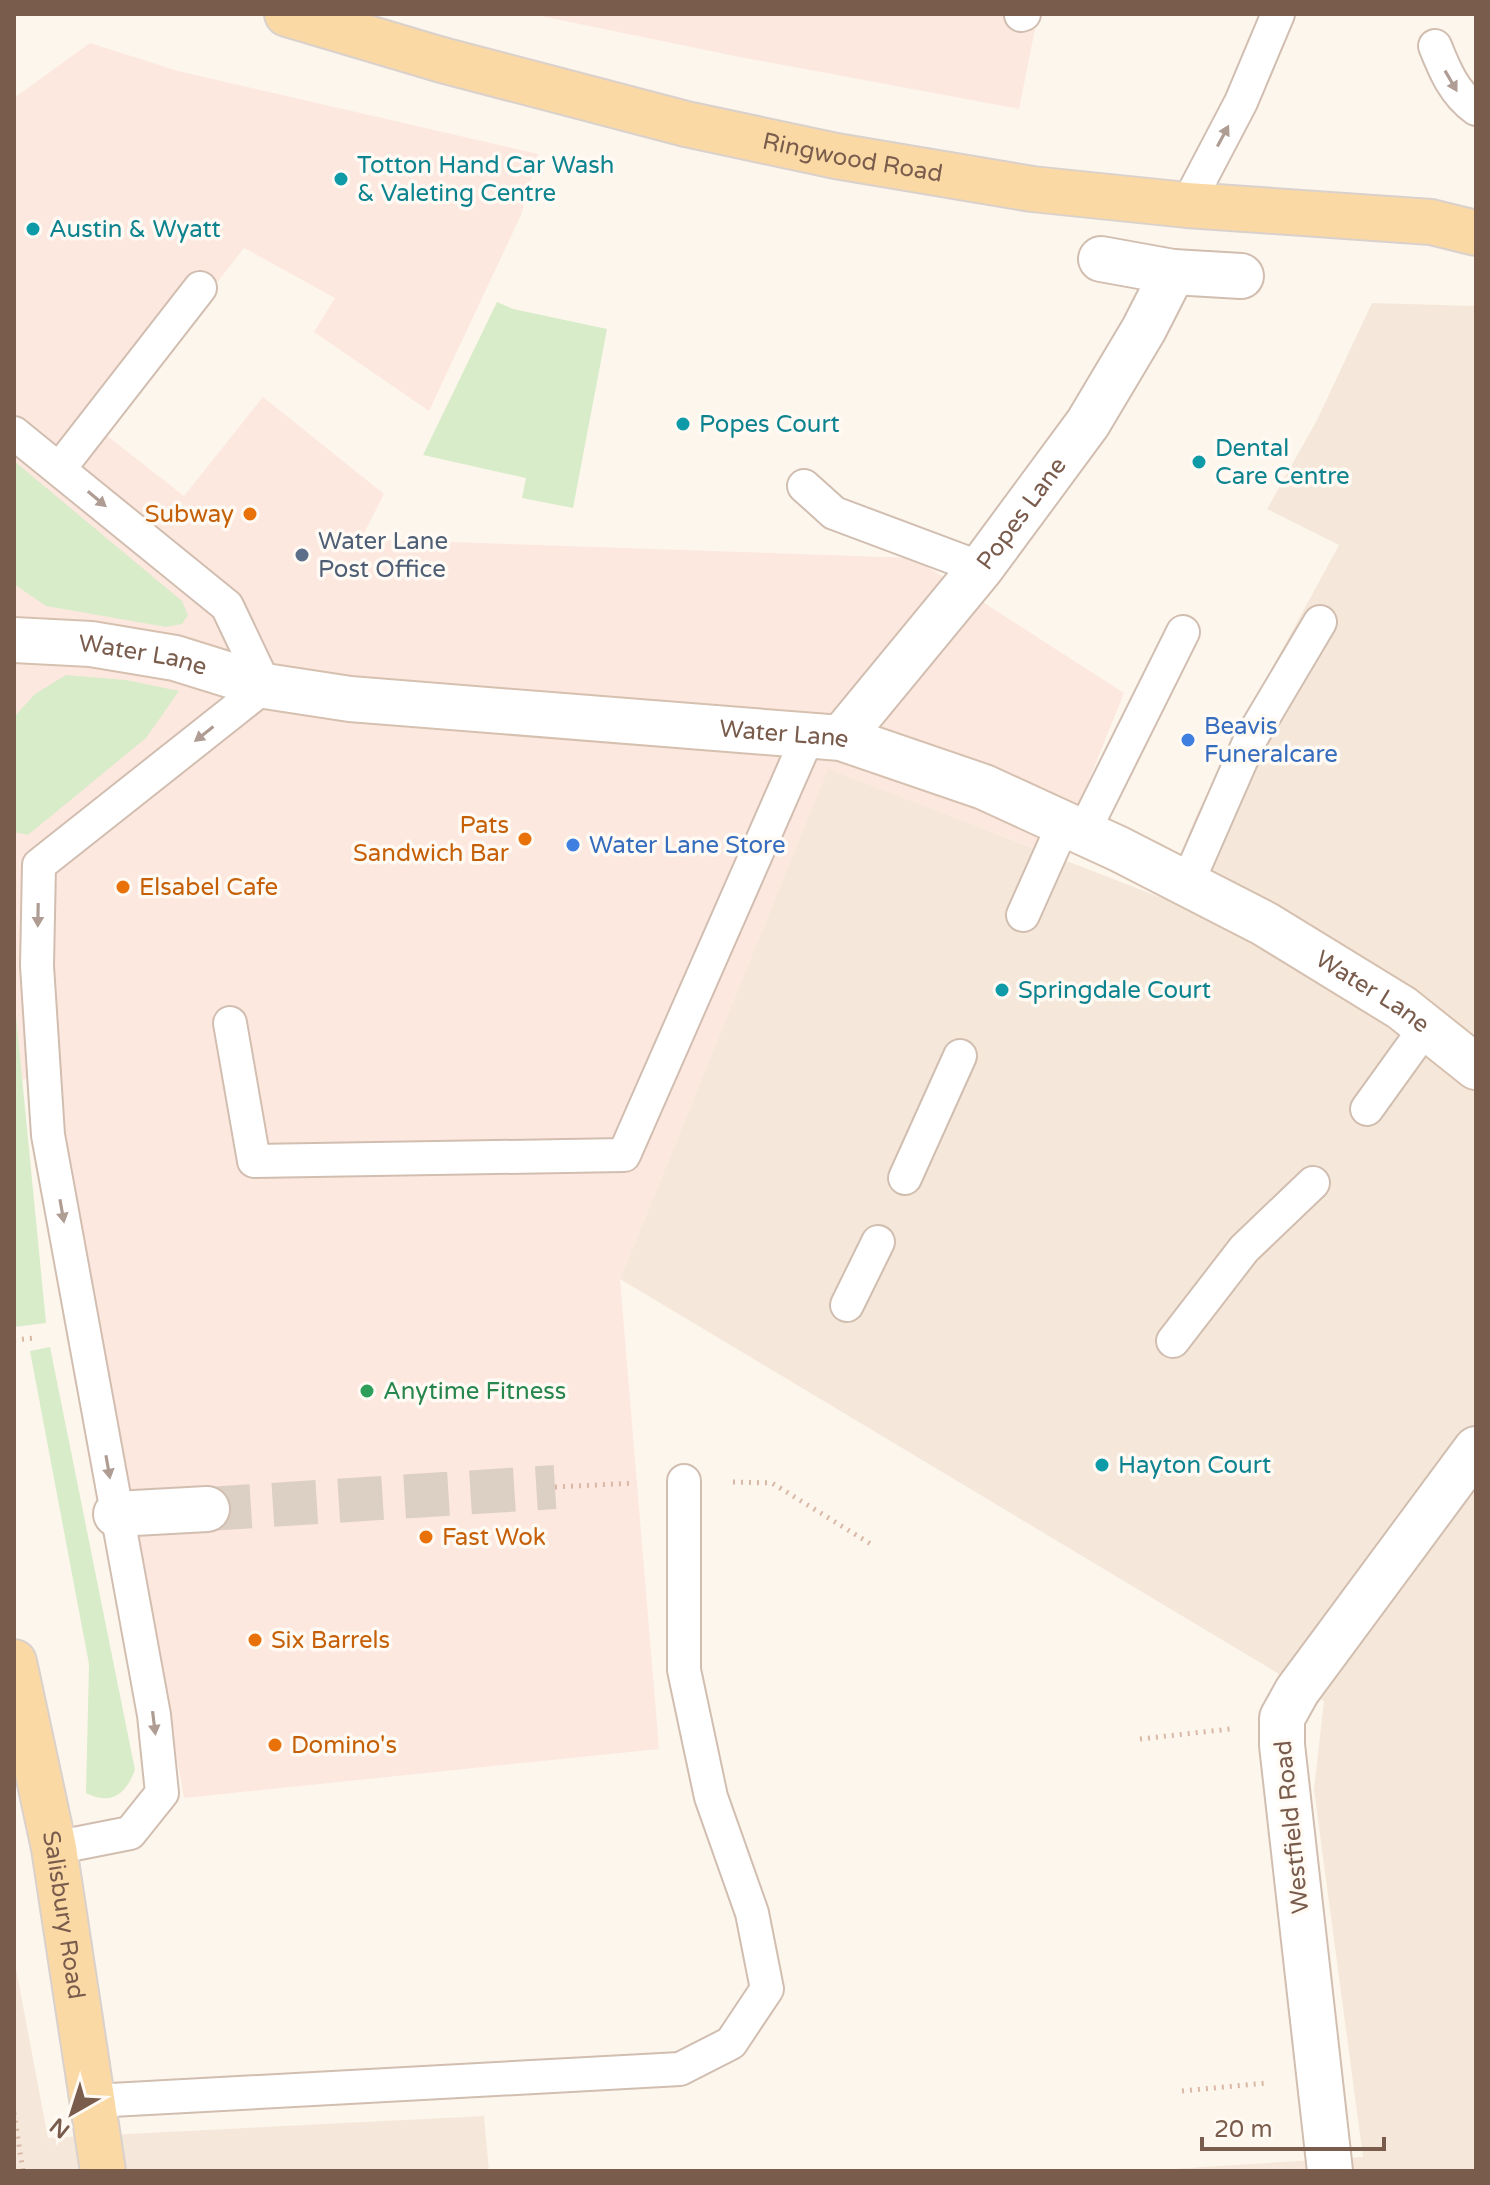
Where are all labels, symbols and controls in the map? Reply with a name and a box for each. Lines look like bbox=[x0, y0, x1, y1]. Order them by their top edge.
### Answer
one-way arrow bbox=[1444, 69, 1458, 92]
one-way arrow bbox=[1217, 124, 1230, 147]
street label: Ringwood Road bbox=[760, 126, 945, 188]
place label: Totton Hand Car Wash & Valeting Centre bbox=[357, 151, 614, 208]
marker: Totton Hand Car Wash & Valeting Centre bbox=[332, 170, 350, 188]
place label: Austin & Wyatt bbox=[49, 215, 221, 244]
marker: Austin & Wyatt bbox=[24, 220, 42, 238]
place label: Popes Court bbox=[699, 410, 840, 439]
marker: Popes Court bbox=[674, 415, 692, 433]
place label: Dental Care Centre bbox=[1215, 434, 1350, 491]
street label: Popes Lane bbox=[970, 452, 1072, 575]
marker: Dental Care Centre bbox=[1190, 453, 1208, 471]
one-way arrow bbox=[87, 490, 107, 507]
place label: Subway bbox=[145, 500, 234, 529]
marker: Subway bbox=[241, 505, 259, 523]
place label: Water Lane Post Office bbox=[318, 527, 448, 584]
marker: Water Lane Post Office bbox=[293, 546, 311, 564]
street label: Water Lane bbox=[78, 629, 211, 682]
place label: Beavis Funeralcare bbox=[1204, 712, 1338, 769]
street label: Water Lane bbox=[718, 714, 853, 754]
one-way arrow bbox=[194, 726, 214, 742]
marker: Beavis Funeralcare bbox=[1179, 731, 1197, 749]
place label: Pats Sandwich Bar bbox=[353, 811, 510, 868]
marker: Pats Sandwich Bar bbox=[516, 830, 534, 848]
place label: Water Lane Store bbox=[589, 831, 786, 860]
marker: Water Lane Store bbox=[564, 836, 582, 854]
place label: Elsabel Cafe bbox=[139, 873, 278, 902]
marker: Elsabel Cafe bbox=[114, 878, 132, 896]
one-way arrow bbox=[32, 903, 45, 928]
street label: Water Lane bbox=[1310, 944, 1436, 1039]
place label: Springdale Court bbox=[1018, 976, 1211, 1005]
marker: Springdale Court bbox=[993, 981, 1011, 999]
one-way arrow bbox=[57, 1199, 69, 1224]
place label: Anytime Fitness bbox=[383, 1377, 566, 1406]
marker: Anytime Fitness bbox=[358, 1382, 376, 1400]
place label: Hayton Court bbox=[1118, 1451, 1271, 1480]
one-way arrow bbox=[102, 1455, 115, 1480]
marker: Hayton Court bbox=[1093, 1456, 1111, 1474]
place label: Fast Wok bbox=[442, 1523, 546, 1552]
marker: Fast Wok bbox=[417, 1528, 435, 1546]
place label: Six Barrels bbox=[271, 1626, 390, 1655]
marker: Six Barrels bbox=[246, 1631, 264, 1649]
one-way arrow bbox=[148, 1711, 161, 1736]
place label: Domino's bbox=[291, 1731, 397, 1760]
marker: Domino's bbox=[266, 1736, 284, 1754]
street label: Westfield Road bbox=[1268, 1739, 1316, 1915]
street label: Salisbury Road bbox=[36, 1828, 91, 2001]
north arrow bbox=[32, 2073, 112, 2153]
scale bar bbox=[1202, 2101, 1384, 2151]
text: N bbox=[45, 2112, 75, 2143]
text: 20 m bbox=[1214, 2115, 1272, 2144]

